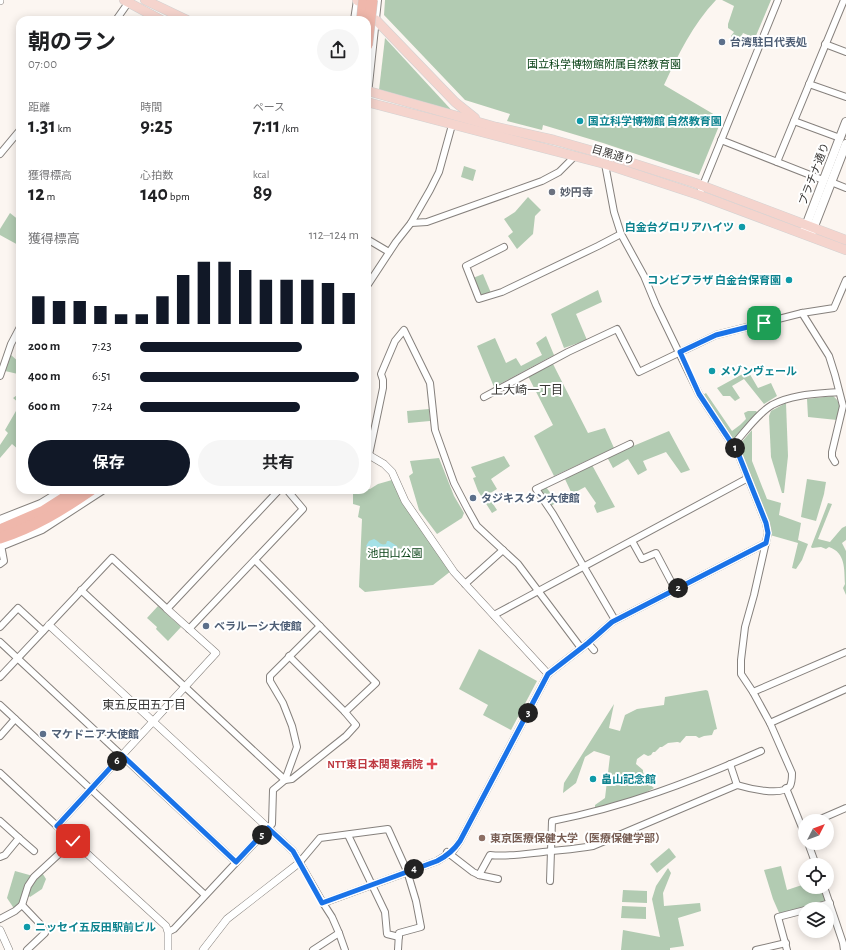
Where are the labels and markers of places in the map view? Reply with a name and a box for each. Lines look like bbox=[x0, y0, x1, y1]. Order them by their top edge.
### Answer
place label: 台湾駐日代表処 bbox=[730, 36, 807, 48]
marker: 台湾駐日代表処 bbox=[717, 37, 727, 47]
place label: 国立科学博物館 自然教育園 bbox=[588, 115, 722, 127]
marker: 国立科学博物館 自然教育園 bbox=[575, 116, 585, 126]
place label: 妙円寺 bbox=[560, 186, 593, 198]
marker: 妙円寺 bbox=[547, 187, 557, 197]
place label: 白金台グロリアハイツ bbox=[625, 221, 734, 233]
marker: 白金台グロリアハイツ bbox=[737, 222, 747, 232]
place label: コンビプラザ 白金台保育園 bbox=[647, 274, 781, 286]
marker: コンビプラザ 白金台保育園 bbox=[784, 275, 794, 285]
pin bbox=[747, 306, 781, 340]
place label: メゾンヴェール bbox=[720, 365, 797, 377]
marker: メゾンヴェール bbox=[707, 366, 717, 376]
pin: 1 bbox=[725, 438, 745, 458]
place label: タジキスタン大使館 bbox=[481, 492, 580, 504]
marker: タジキスタン大使館 bbox=[468, 493, 478, 503]
pin: 2 bbox=[668, 578, 688, 598]
place label: ベラルーシ大使館 bbox=[214, 620, 302, 632]
marker: ベラルーシ大使館 bbox=[201, 621, 211, 631]
pin: 3 bbox=[518, 703, 538, 723]
place label: マケドニア大使館 bbox=[51, 728, 139, 740]
marker: マケドニア大使館 bbox=[38, 729, 48, 739]
pin: 6 bbox=[107, 751, 127, 771]
place label: NTT東日本関東病院 bbox=[327, 758, 423, 770]
marker: NTT東日本関東病院 bbox=[426, 758, 438, 770]
place label: 畠山記念館 bbox=[601, 773, 656, 785]
marker: 畠山記念館 bbox=[588, 774, 598, 784]
pin bbox=[56, 824, 90, 858]
pin: 5 bbox=[252, 825, 272, 845]
place label: 東京医療保健大学（医療保健学部） bbox=[490, 832, 666, 844]
marker: 東京医療保健大学（医療保健学部） bbox=[477, 833, 487, 843]
pin: 4 bbox=[404, 859, 424, 879]
place label: ニッセイ五反田駅前ビル bbox=[35, 921, 156, 933]
marker: ニッセイ五反田駅前ビル bbox=[22, 922, 32, 932]

